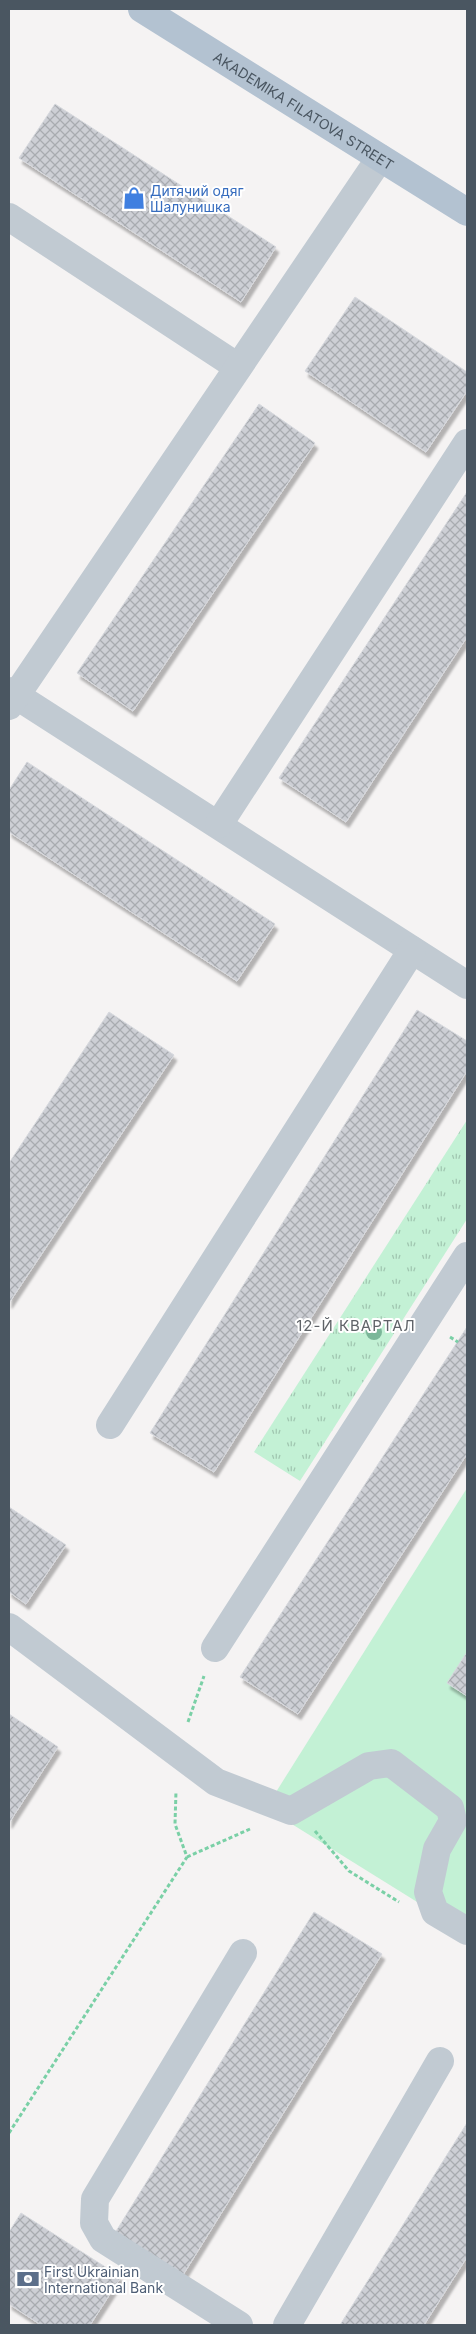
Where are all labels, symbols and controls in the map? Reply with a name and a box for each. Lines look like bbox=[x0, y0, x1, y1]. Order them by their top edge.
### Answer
street label: AKADEMIKA FILATOVA STREET bbox=[211, 48, 397, 173]
place label: Дитячий одяг Шалунишка bbox=[150, 182, 244, 215]
shop icon: Дитячий одяг Шалунишка bbox=[121, 185, 147, 211]
district label: 12-Й КВАРТАЛ bbox=[296, 1316, 416, 1335]
place label: First Ukrainian International Bank bbox=[44, 2263, 163, 2296]
bank icon: First Ukrainian International Bank bbox=[15, 2266, 41, 2292]

